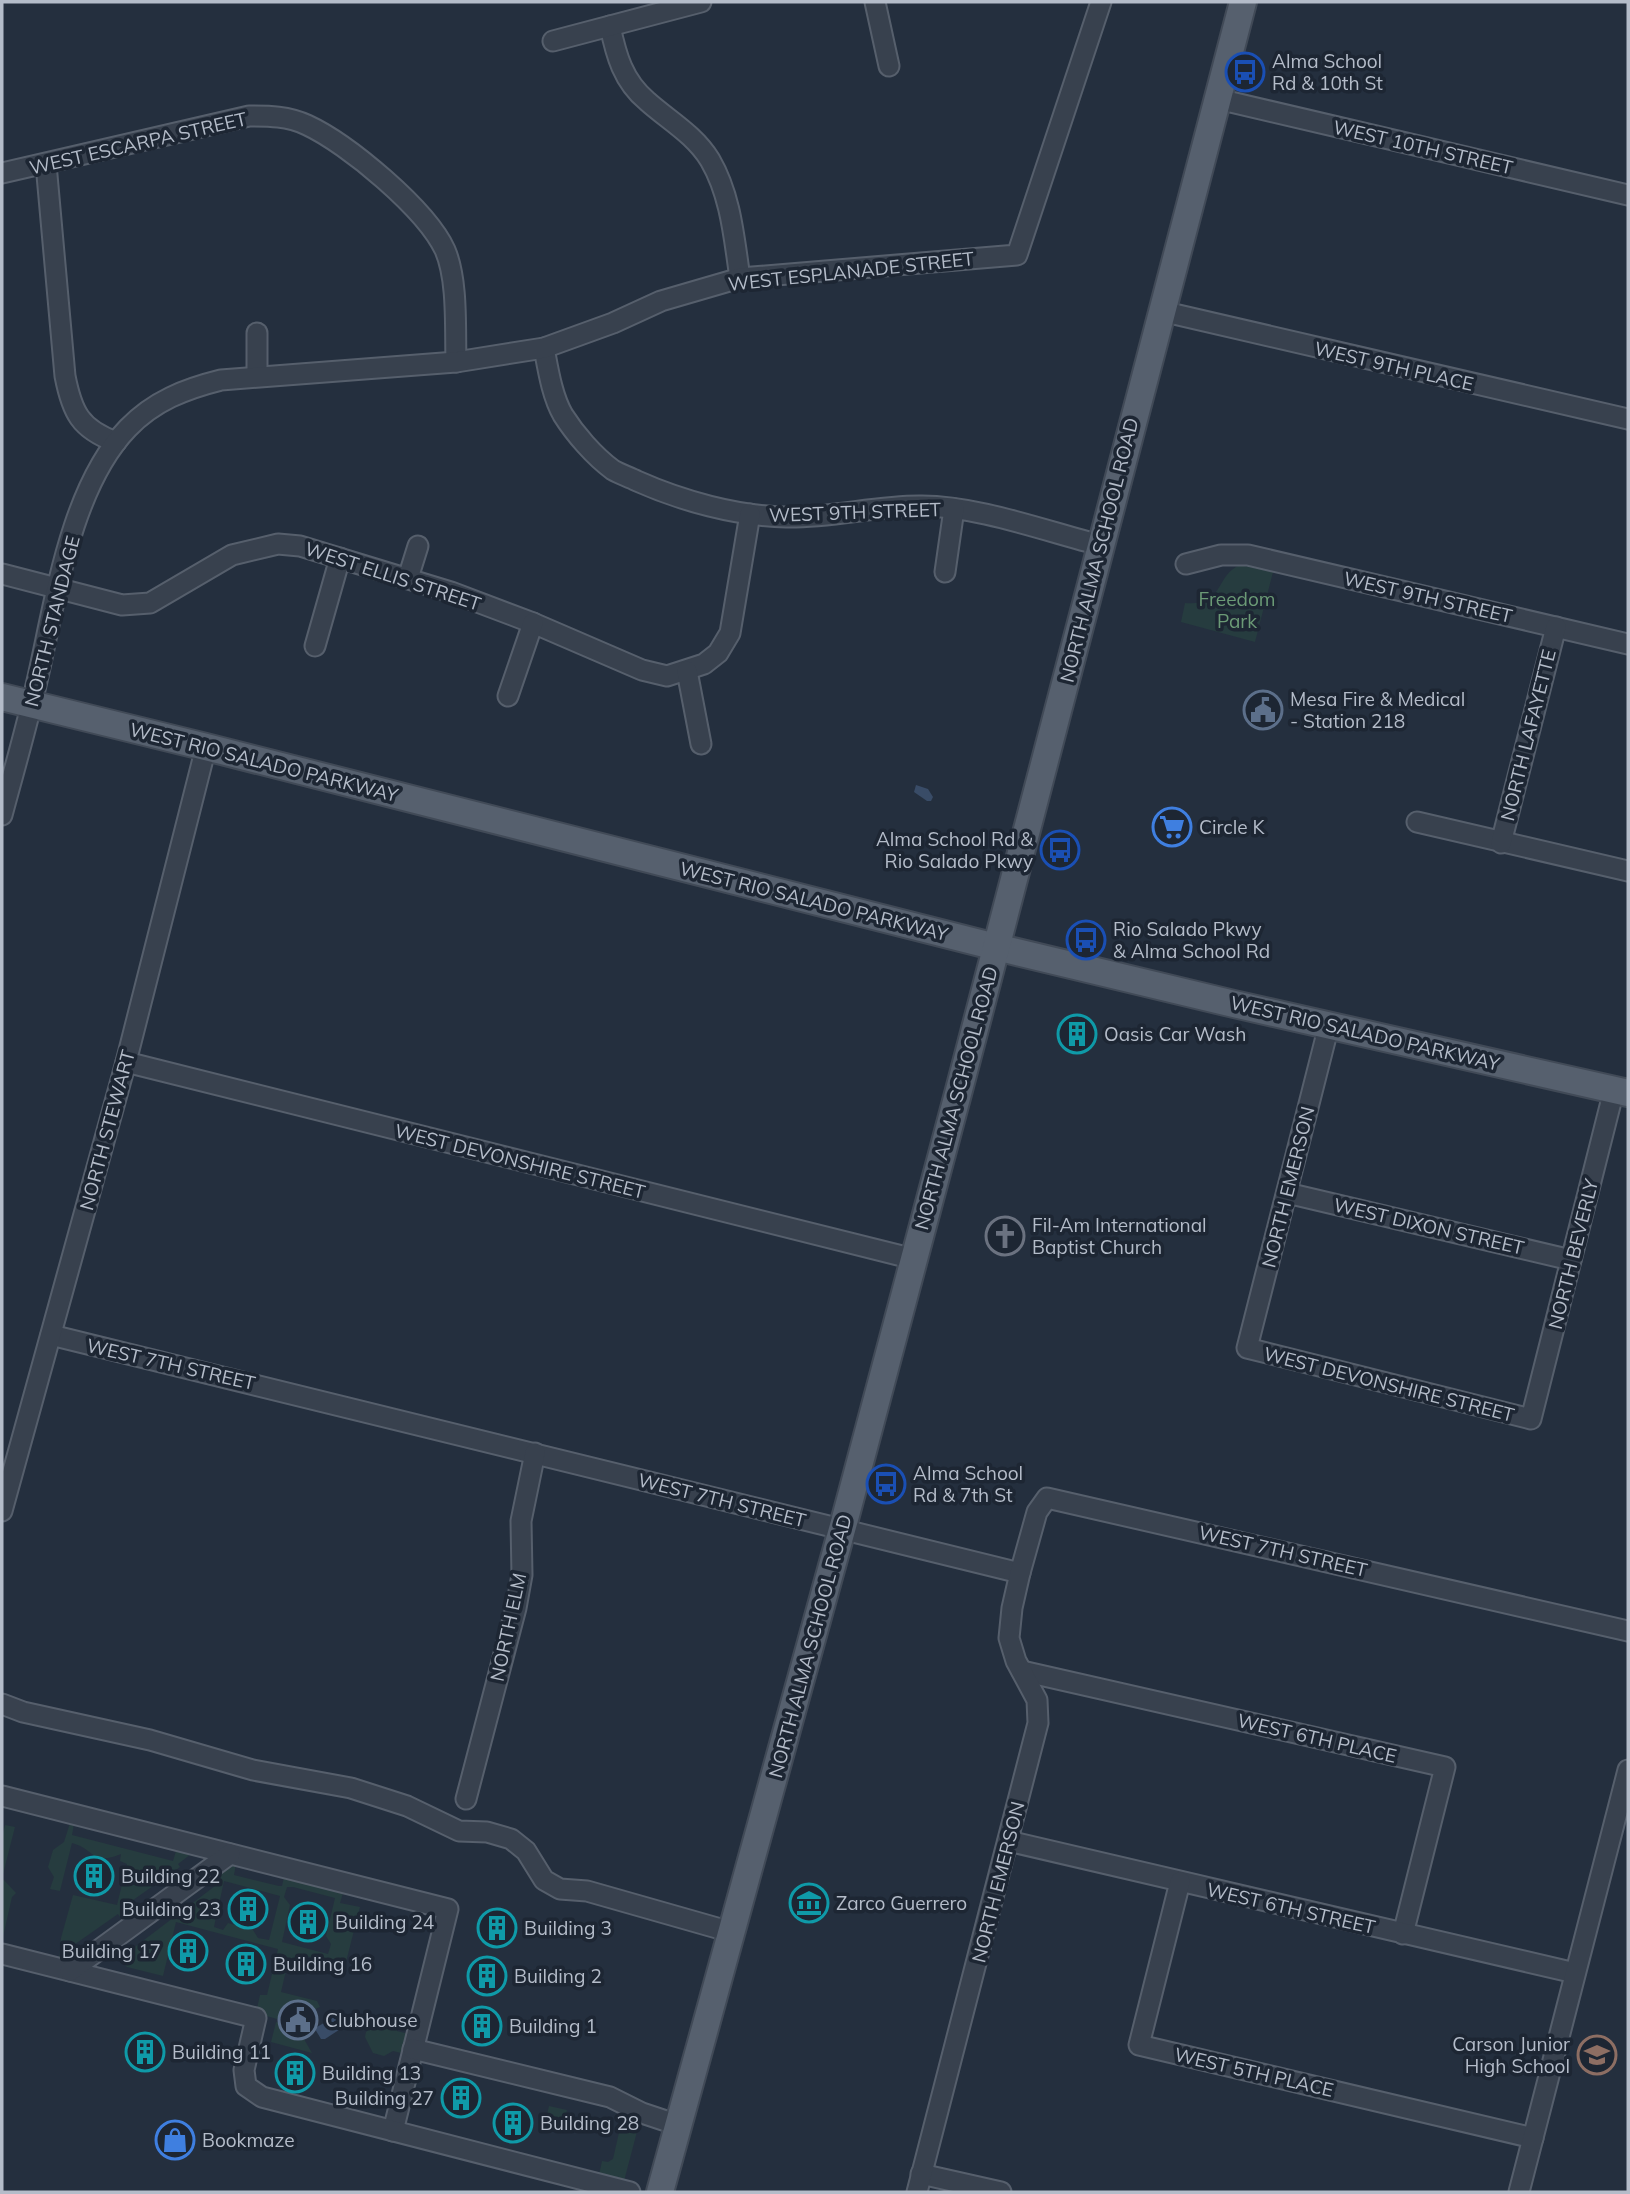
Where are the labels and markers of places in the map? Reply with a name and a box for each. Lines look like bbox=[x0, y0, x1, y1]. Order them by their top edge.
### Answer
place label: Alma School Rd & 10th St bbox=[1272, 49, 1383, 95]
bus stop icon: Alma School Rd & 10th St bbox=[1224, 51, 1266, 93]
place label: Mesa Fire & Medical - Station 218 bbox=[1290, 687, 1465, 733]
public building icon: Mesa Fire & Medical - Station 218 bbox=[1242, 689, 1284, 731]
supermarket icon: Circle K bbox=[1151, 806, 1193, 848]
place label: Circle K bbox=[1199, 815, 1266, 839]
place label: Alma School Rd & Rio Salado Pkwy bbox=[876, 827, 1034, 873]
bus stop icon: Alma School Rd & Rio Salado Pkwy bbox=[1039, 829, 1081, 871]
place label: Rio Salado Pkwy & Alma School Rd bbox=[1113, 917, 1270, 963]
bus stop icon: Rio Salado Pkwy & Alma School Rd bbox=[1065, 919, 1107, 961]
building icon: Oasis Car Wash bbox=[1056, 1013, 1098, 1055]
place label: Oasis Car Wash bbox=[1104, 1022, 1246, 1046]
place label: Fil-Am International Baptist Church bbox=[1032, 1213, 1207, 1259]
church icon: Fil-Am International Baptist Church bbox=[984, 1215, 1026, 1257]
place label: Alma School Rd & 7th St bbox=[913, 1461, 1023, 1507]
bus stop icon: Alma School Rd & 7th St bbox=[865, 1463, 907, 1505]
building icon: Building 22 bbox=[73, 1855, 115, 1897]
place label: Building 22 bbox=[121, 1864, 220, 1888]
museum icon: Zarco Guerrero bbox=[788, 1882, 830, 1924]
building icon: Building 23 bbox=[227, 1888, 269, 1930]
place label: Zarco Guerrero bbox=[836, 1891, 967, 1915]
place label: Building 23 bbox=[122, 1897, 221, 1921]
building icon: Building 24 bbox=[287, 1901, 329, 1943]
building icon: Building 3 bbox=[476, 1907, 518, 1949]
place label: Building 24 bbox=[335, 1910, 434, 1934]
place label: Building 3 bbox=[524, 1916, 612, 1940]
building icon: Building 17 bbox=[167, 1930, 209, 1972]
place label: Building 17 bbox=[62, 1939, 161, 1963]
building icon: Building 16 bbox=[225, 1943, 267, 1985]
place label: Building 16 bbox=[273, 1952, 372, 1976]
building icon: Building 2 bbox=[466, 1955, 508, 1997]
place label: Building 2 bbox=[514, 1964, 602, 1988]
public building icon: Clubhouse bbox=[277, 1999, 319, 2041]
building icon: Building 1 bbox=[461, 2005, 503, 2047]
place label: Clubhouse bbox=[325, 2008, 418, 2032]
place label: Building 1 bbox=[509, 2014, 597, 2038]
building icon: Building 11 bbox=[124, 2031, 166, 2073]
place label: Carson Junior High School bbox=[1452, 2032, 1570, 2078]
school or university icon: Carson Junior High School bbox=[1576, 2034, 1618, 2076]
place label: Building 11 bbox=[172, 2040, 271, 2064]
building icon: Building 13 bbox=[274, 2052, 316, 2094]
place label: Building 13 bbox=[322, 2061, 421, 2085]
building icon: Building 27 bbox=[440, 2077, 482, 2119]
place label: Building 27 bbox=[335, 2086, 434, 2110]
building icon: Building 28 bbox=[492, 2102, 534, 2144]
place label: Building 28 bbox=[540, 2111, 639, 2135]
shop icon: Bookmaze bbox=[154, 2119, 196, 2161]
place label: Bookmaze bbox=[202, 2128, 295, 2152]

